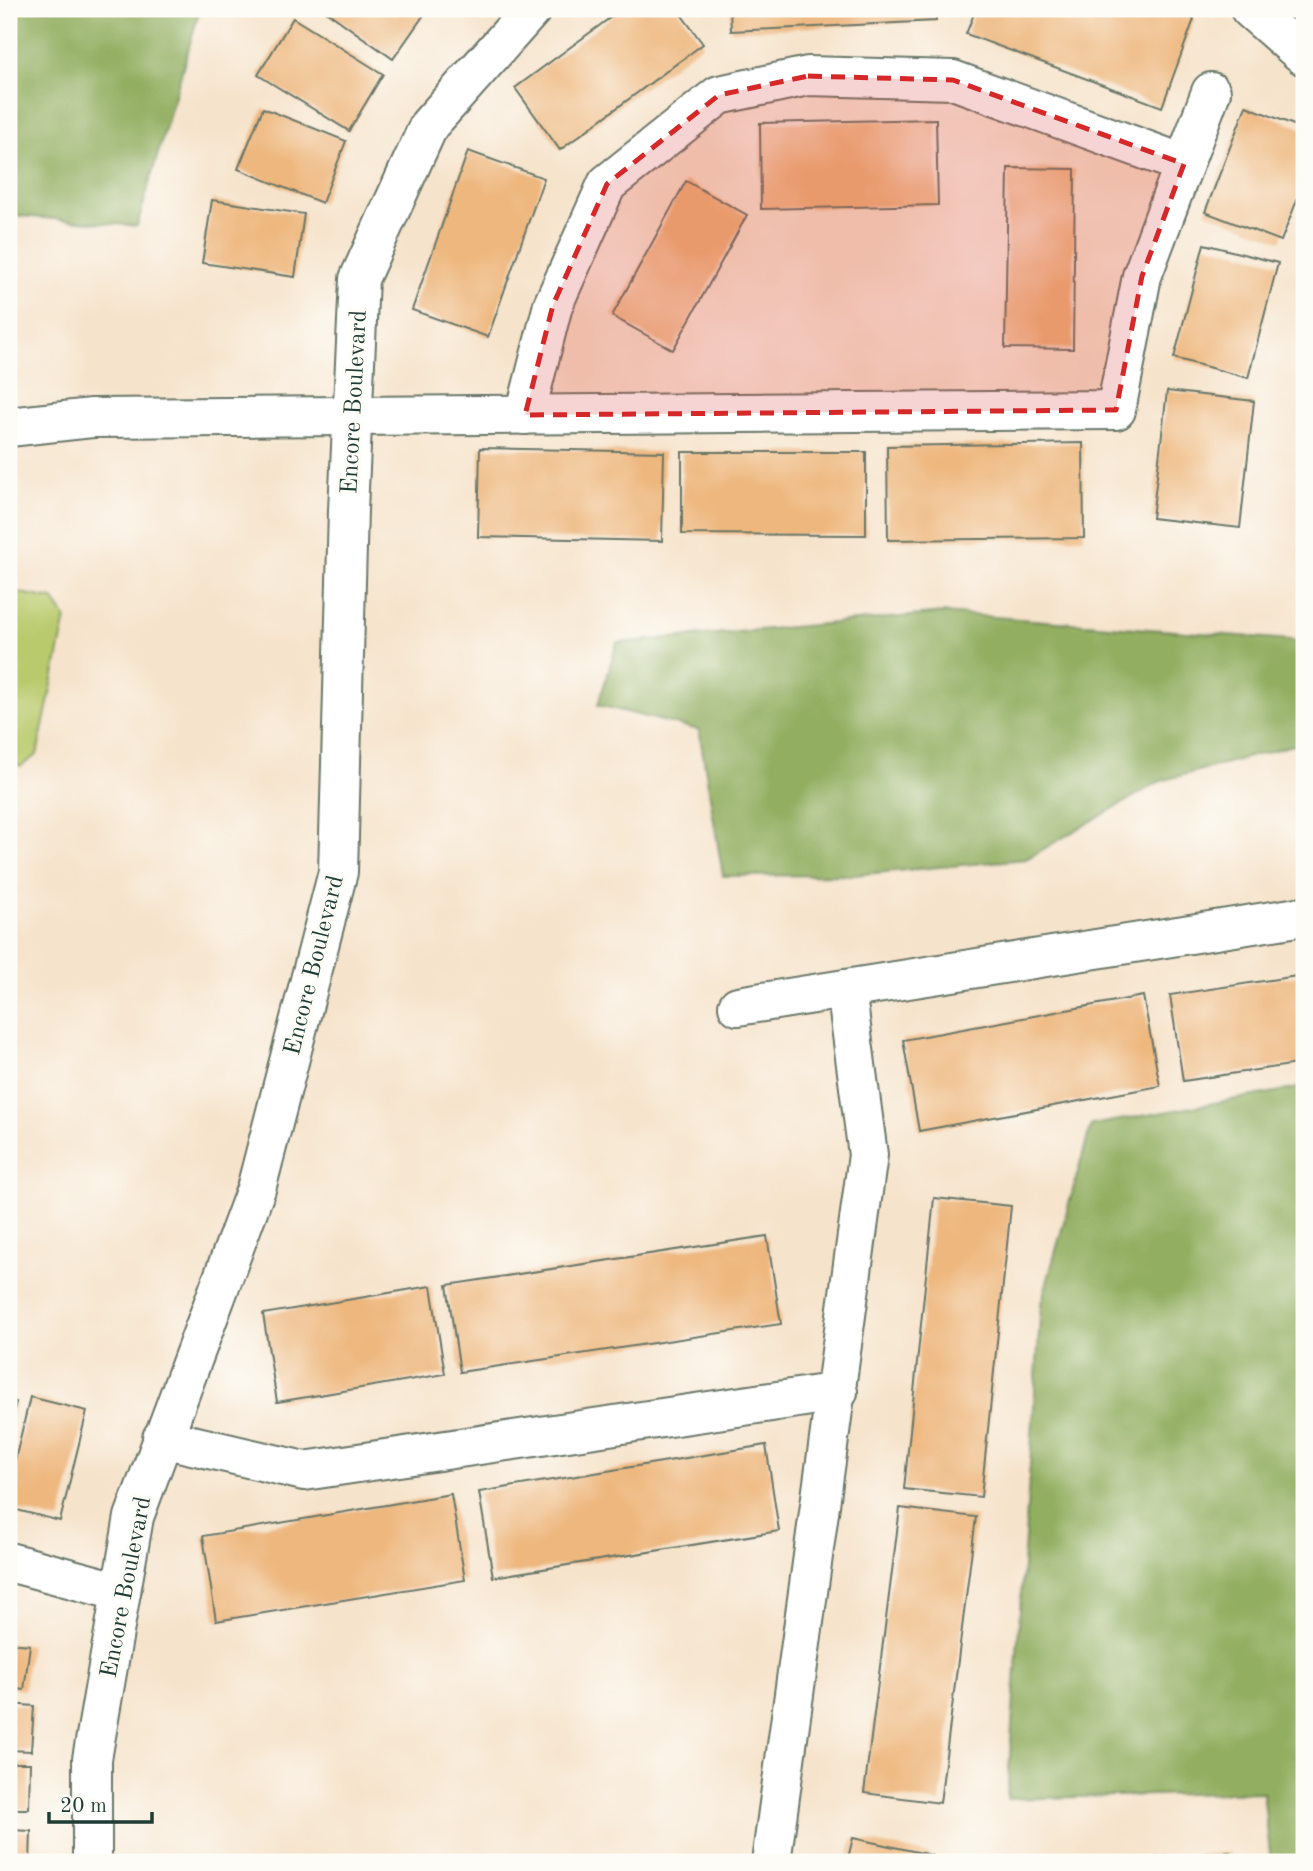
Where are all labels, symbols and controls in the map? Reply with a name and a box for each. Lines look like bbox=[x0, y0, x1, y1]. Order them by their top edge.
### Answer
street label: Encore Boulevard bbox=[338, 309, 372, 495]
street label: Encore Boulevard bbox=[281, 873, 349, 1058]
street label: Encore Boulevard bbox=[98, 1495, 156, 1680]
scale bar bbox=[49, 1780, 152, 1824]
text: 20 m bbox=[60, 1796, 107, 1817]

